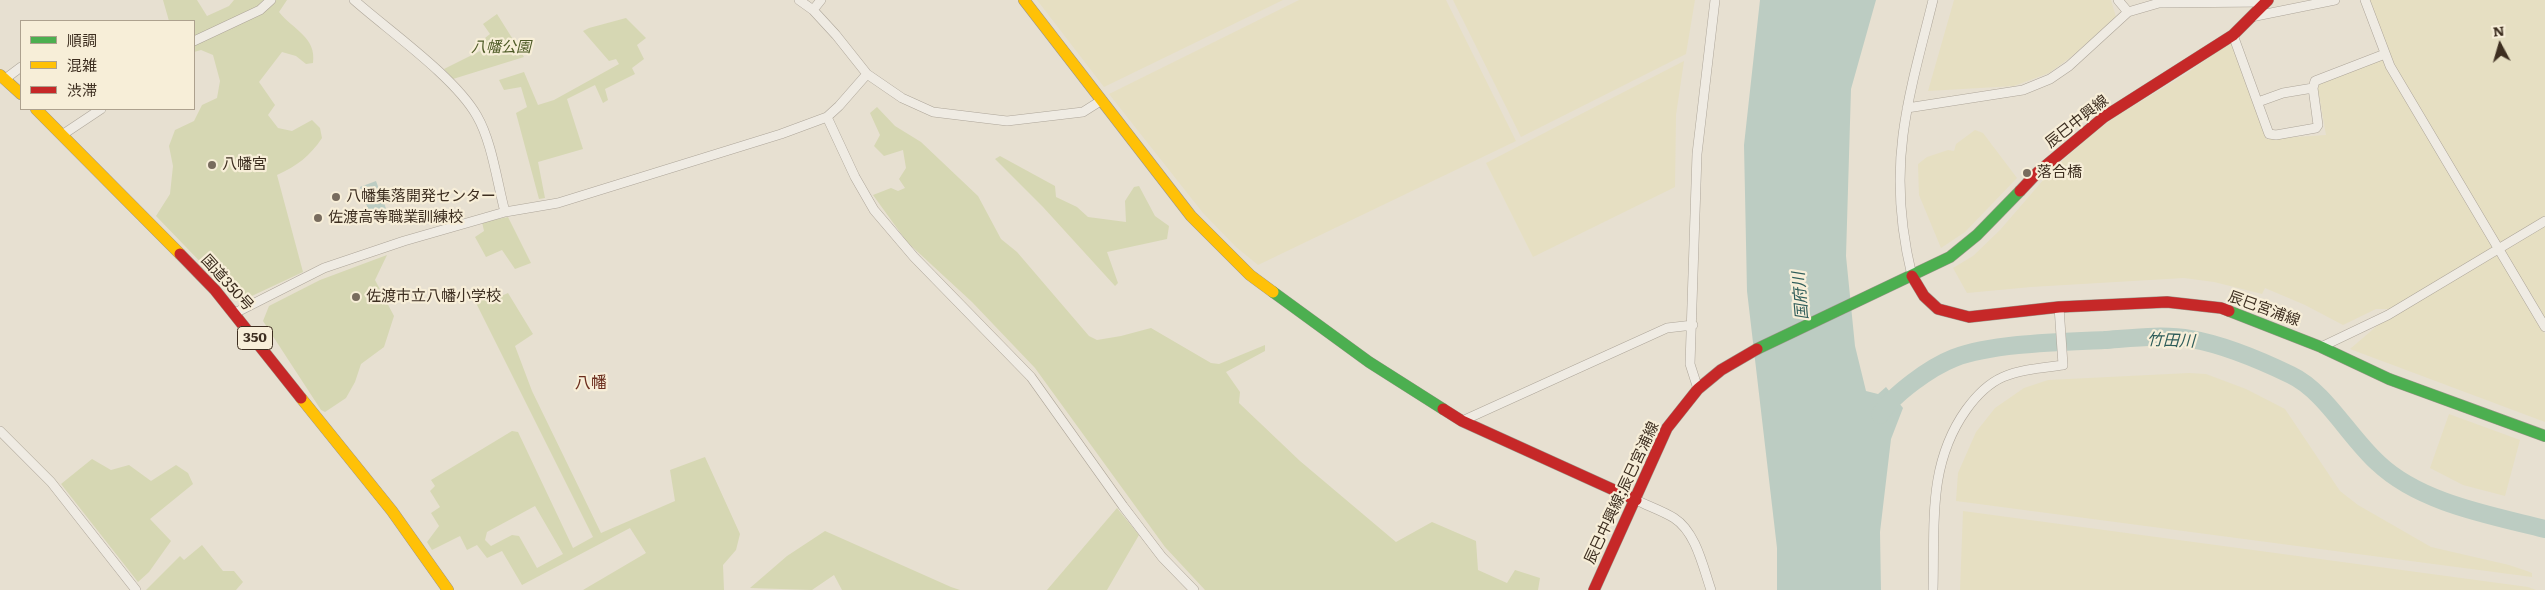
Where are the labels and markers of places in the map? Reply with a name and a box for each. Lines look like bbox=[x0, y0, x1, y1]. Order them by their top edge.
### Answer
place label: 八幡宮 bbox=[222, 156, 267, 174]
marker: 八幡宮 bbox=[206, 159, 218, 171]
place label: 落合橋 bbox=[2037, 164, 2082, 182]
marker: 落合橋 bbox=[2021, 167, 2033, 179]
place label: 八幡集落開発センター bbox=[346, 188, 496, 206]
marker: 八幡集落開発センター bbox=[330, 191, 342, 203]
place label: 佐渡高等職業訓練校 bbox=[328, 209, 463, 227]
marker: 佐渡高等職業訓練校 bbox=[312, 212, 324, 224]
place label: 佐渡市立八幡小学校 bbox=[366, 288, 501, 306]
marker: 佐渡市立八幡小学校 bbox=[350, 291, 362, 303]

